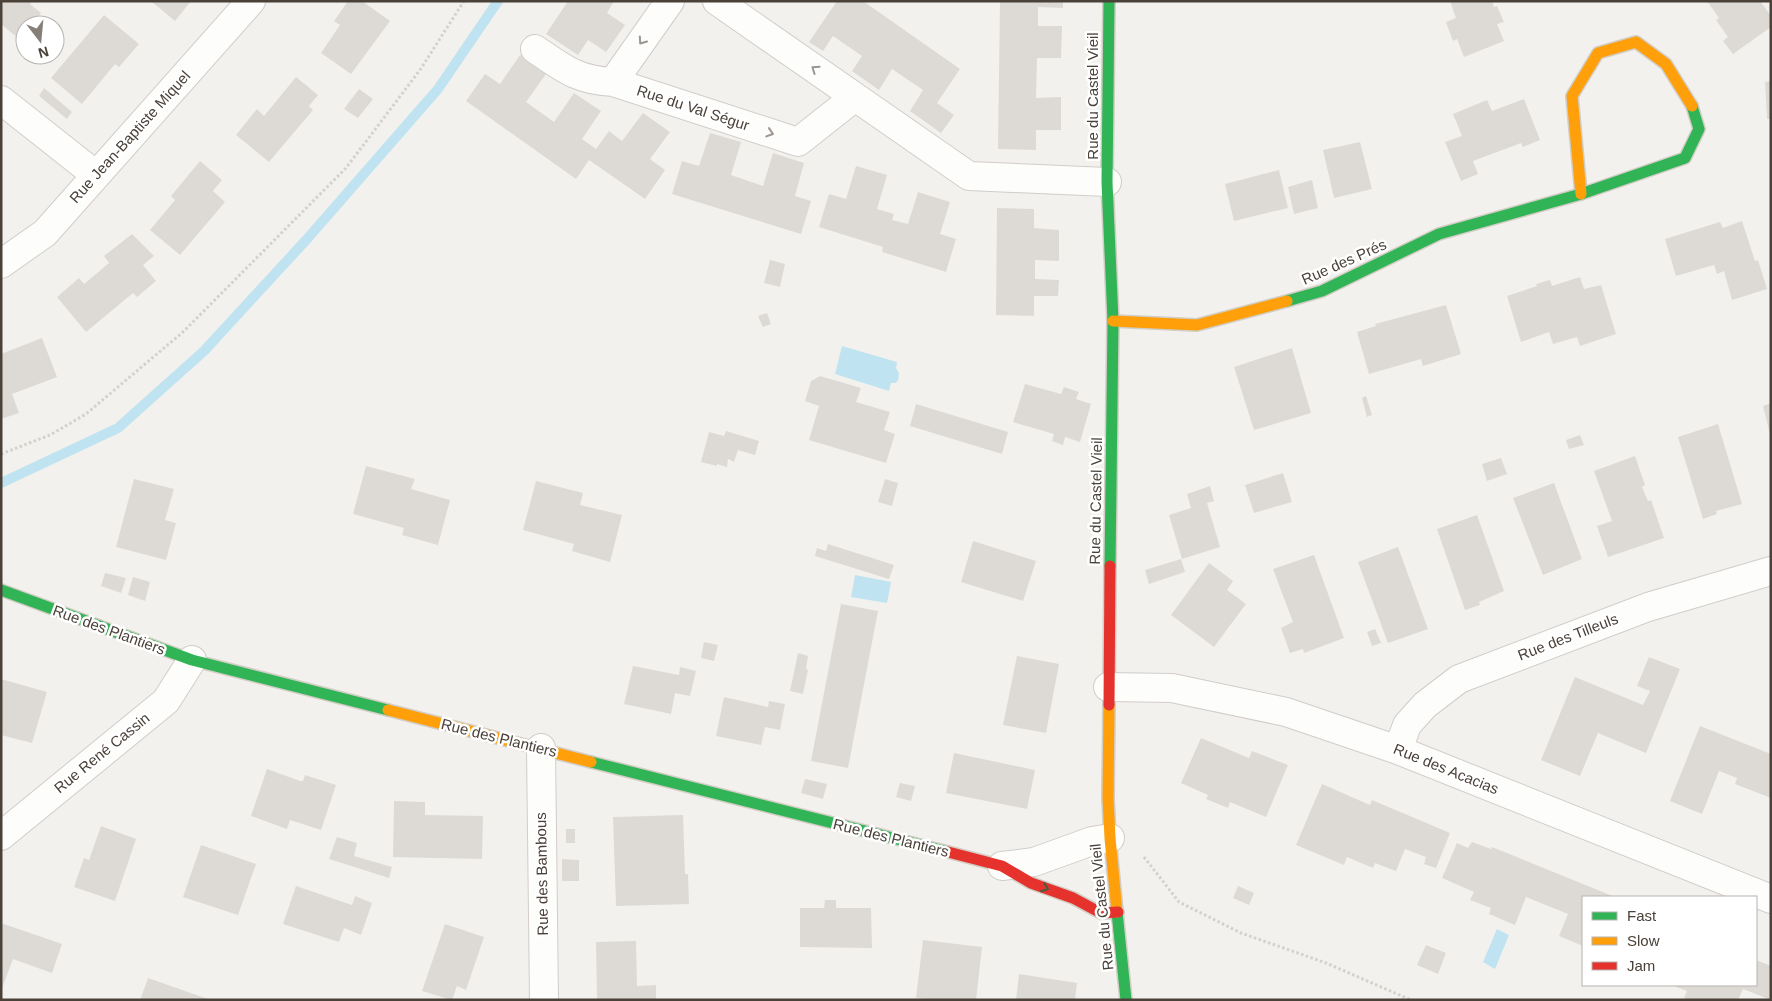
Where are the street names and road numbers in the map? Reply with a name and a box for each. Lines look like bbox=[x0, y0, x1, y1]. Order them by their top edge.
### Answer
street label: Rue du Castel Vieil bbox=[1084, 32, 1101, 160]
street label: Rue Jean-Baptiste Miquel bbox=[66, 67, 193, 206]
street label: Rue du Val Ségur bbox=[635, 81, 752, 134]
street label: Rue des Prés bbox=[1299, 235, 1389, 288]
street label: Rue du Castel Vieil bbox=[1086, 437, 1105, 565]
street label: Rue des Plantiers bbox=[51, 601, 168, 658]
street label: Rue des Tilleuls bbox=[1515, 610, 1620, 663]
street label: Rue René Cassin bbox=[51, 709, 153, 796]
street label: Rue des Plantiers bbox=[440, 715, 559, 760]
street label: Rue des Acacias bbox=[1391, 740, 1501, 797]
street label: Rue des Bambous bbox=[532, 812, 551, 936]
street label: Rue des Plantiers bbox=[832, 815, 951, 860]
street label: Rue du Castel Vieil bbox=[1086, 843, 1117, 971]

